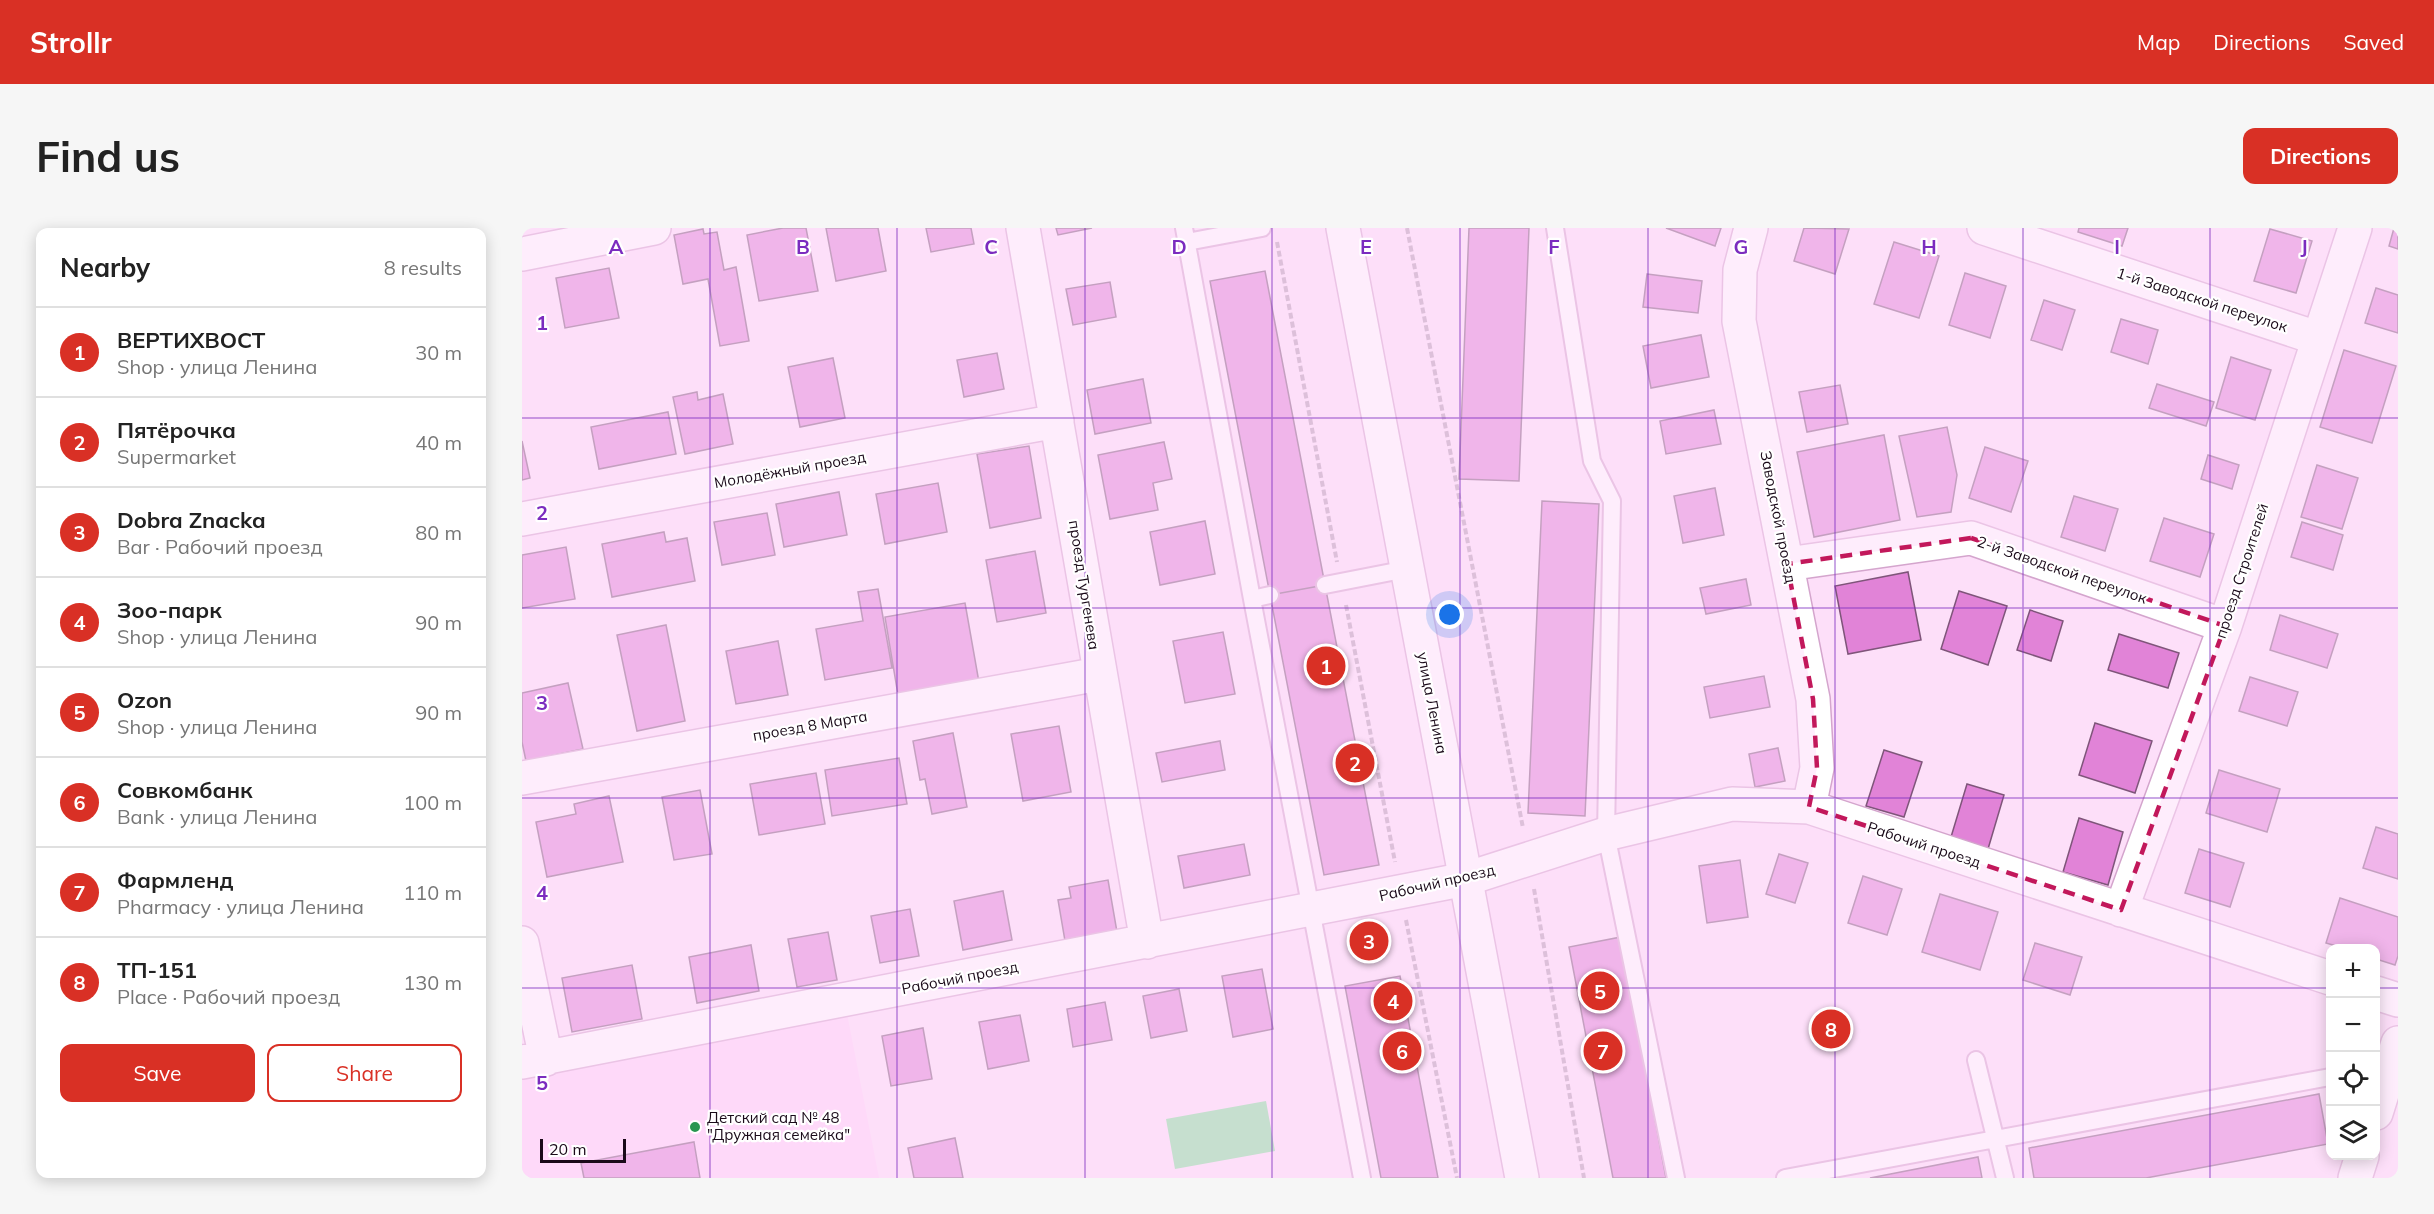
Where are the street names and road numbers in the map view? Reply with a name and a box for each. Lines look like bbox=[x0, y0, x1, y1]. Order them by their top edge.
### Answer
street label: 1-й Заводской переулок bbox=[2114, 263, 2291, 336]
street label: Молодёжный проезд bbox=[713, 447, 867, 492]
street label: Заводской проезд bbox=[1756, 449, 1801, 585]
street label: проезд Строителей bbox=[2211, 501, 2272, 641]
street label: проезд Тургенева bbox=[1065, 519, 1104, 651]
street label: 2-й Заводской переулок bbox=[1975, 531, 2151, 608]
street label: улица Ленина bbox=[1413, 650, 1452, 755]
street label: проезд 8 Марта bbox=[751, 706, 869, 745]
street label: Рабочий проезд bbox=[1865, 817, 1983, 872]
street label: Рабочий проезд bbox=[1377, 860, 1497, 905]
street label: Рабочий проезд bbox=[900, 957, 1020, 998]

